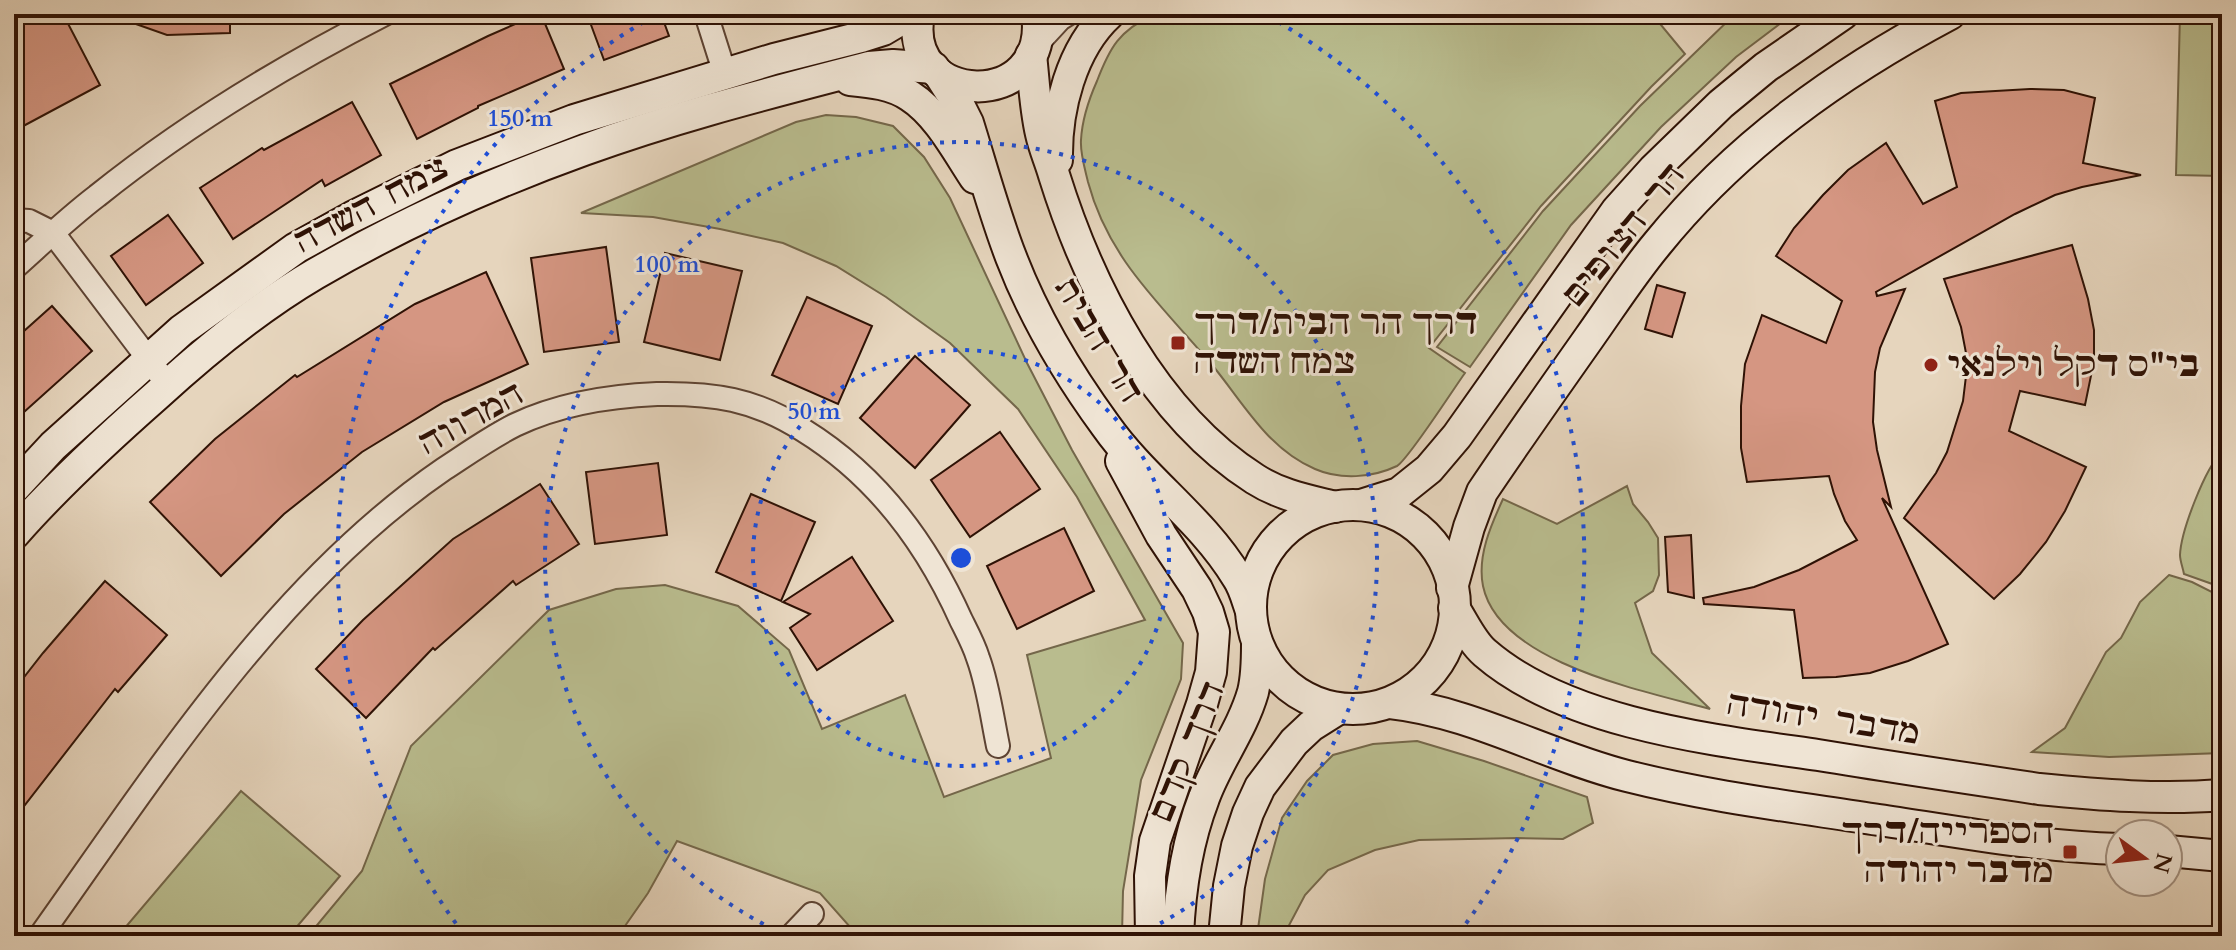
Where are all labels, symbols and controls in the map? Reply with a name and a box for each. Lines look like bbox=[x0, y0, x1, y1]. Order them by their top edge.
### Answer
text: 150 m bbox=[487, 102, 554, 135]
street label: צמח השדה bbox=[286, 144, 456, 264]
street label: הר הצופים bbox=[1551, 153, 1695, 317]
text: 100 m bbox=[634, 248, 701, 281]
street label: הר הבית bbox=[1044, 269, 1154, 411]
place label: דרך הר הבית/דרך צמח השדה bbox=[1194, 300, 1478, 385]
marker: דרך הר הבית/דרך צמח השדה bbox=[1169, 334, 1187, 352]
place label: בי"ס דקל וילנאי bbox=[1947, 342, 2200, 388]
marker: בי"ס דקל וילנאי bbox=[1922, 356, 1940, 374]
street label: המרווה bbox=[410, 370, 532, 466]
text: 50 m bbox=[787, 395, 841, 428]
centre of rings bbox=[947, 544, 975, 572]
street label: דרך קדם bbox=[1138, 674, 1236, 828]
street label: מדבר יהודה bbox=[1724, 680, 1924, 756]
place label: הספרייה/דרך מדבר יהודה bbox=[1841, 809, 2054, 894]
north arrow bbox=[2104, 818, 2184, 898]
marker: הספרייה/דרך מדבר יהודה bbox=[2061, 843, 2079, 861]
text: N bbox=[2145, 850, 2179, 876]

